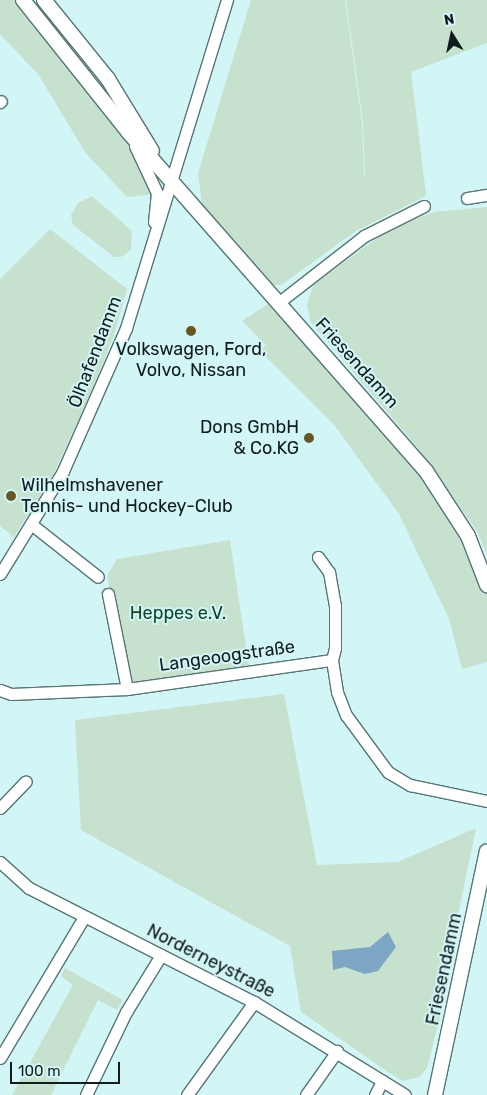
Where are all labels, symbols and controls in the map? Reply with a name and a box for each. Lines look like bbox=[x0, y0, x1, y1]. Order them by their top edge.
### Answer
north arrow bbox=[427, 10, 477, 60]
text: N bbox=[443, 10, 456, 29]
street label: Ölhafendamm bbox=[64, 293, 126, 411]
street label: Friesendamm bbox=[311, 313, 403, 413]
marker: Volkswagen, Ford, Volvo, Nissan bbox=[185, 325, 197, 337]
place label: Volkswagen, Ford, Volvo, Nissan bbox=[116, 339, 266, 382]
place label: Dons GmbH & Co.KG bbox=[200, 417, 299, 459]
marker: Dons GmbH & Co.KG bbox=[303, 432, 315, 444]
place label: Wilhelmshavener Tennis- und Hockey-Club bbox=[21, 475, 233, 518]
marker: Wilhelmshavener Tennis- und Hockey-Club bbox=[5, 490, 17, 502]
park label: Heppes e.V. bbox=[130, 602, 226, 624]
street label: Langeoogstraße bbox=[158, 636, 296, 676]
street label: Friesendamm bbox=[422, 911, 466, 1027]
street label: Norderneystraße bbox=[143, 919, 279, 1003]
scale bar bbox=[12, 1052, 122, 1084]
text: 100 m bbox=[18, 1062, 60, 1080]

